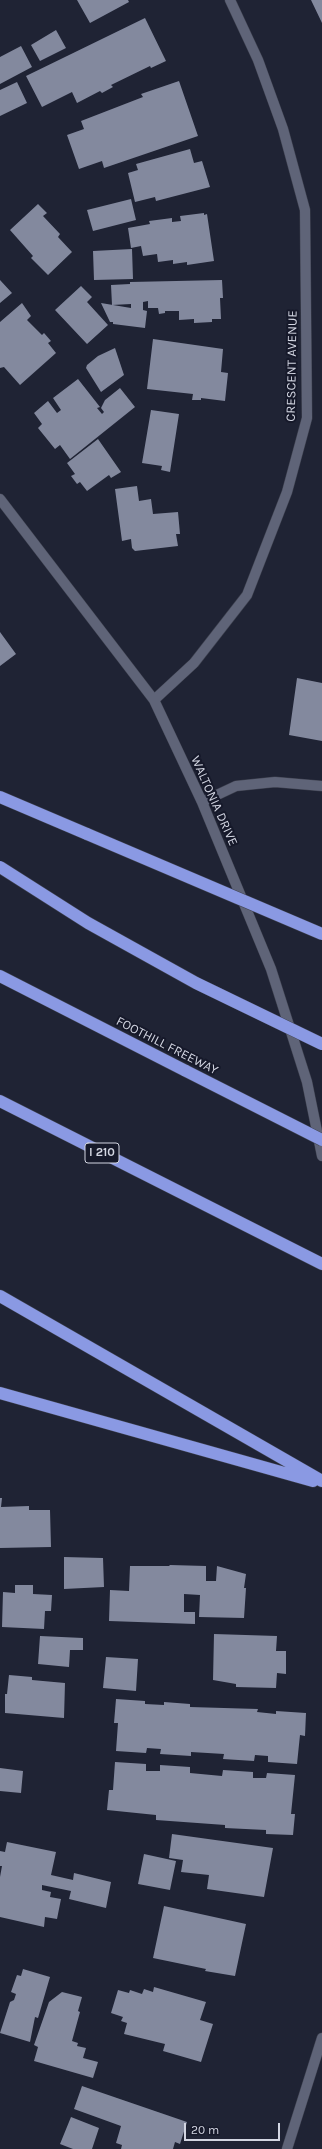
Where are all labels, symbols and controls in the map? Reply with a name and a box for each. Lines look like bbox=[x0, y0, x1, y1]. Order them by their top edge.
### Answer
street label: CRESCENT AVENUE bbox=[283, 310, 301, 422]
street label: WALTONIA DRIVE bbox=[187, 754, 241, 848]
street label: FOOTHILL FREEWAY bbox=[113, 1014, 221, 1078]
road number: I 210 bbox=[85, 1143, 119, 1163]
scale bar bbox=[186, 2115, 282, 2141]
text: 20 m bbox=[191, 2123, 219, 2137]

